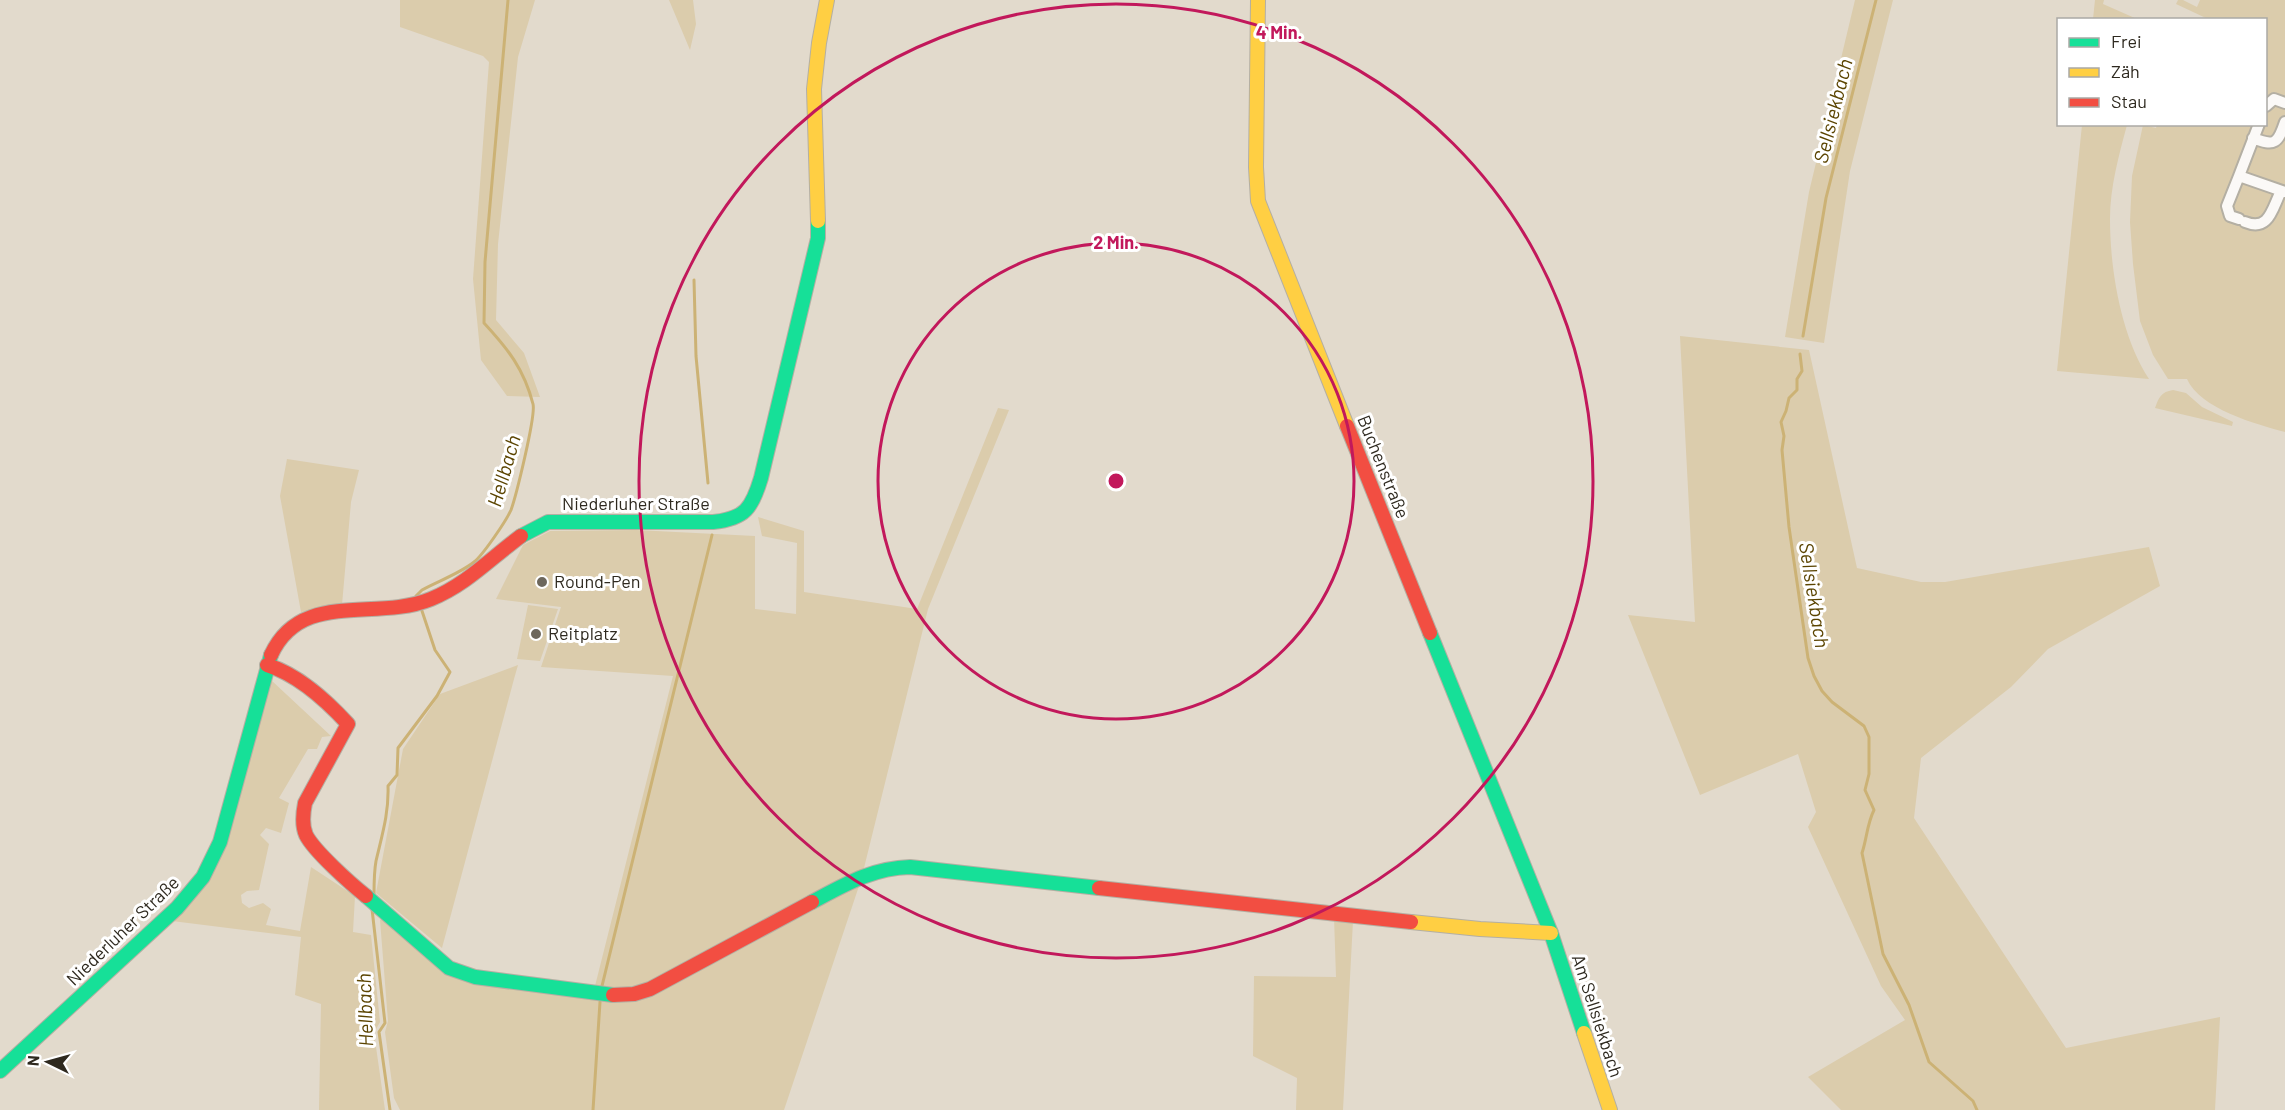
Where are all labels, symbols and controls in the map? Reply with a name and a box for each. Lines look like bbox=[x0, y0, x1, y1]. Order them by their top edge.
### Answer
legend bbox=[2057, 18, 2267, 126]
text: 4 Min. bbox=[1256, 21, 1302, 43]
text: Frei bbox=[2111, 30, 2142, 52]
water label: Sellsiekbach bbox=[1807, 56, 1857, 165]
text: Zäh bbox=[2111, 60, 2140, 82]
text: Stau bbox=[2111, 90, 2147, 112]
text: 2 Min. bbox=[1093, 231, 1139, 253]
street label: Buchenstraße bbox=[1353, 412, 1415, 521]
water label: Hellbach bbox=[481, 432, 525, 509]
centre of rings bbox=[1106, 471, 1126, 491]
street label: Niederluher Straße bbox=[562, 492, 710, 514]
water label: Sellsiekbach bbox=[1795, 540, 1835, 649]
place label: Round-Pen bbox=[554, 570, 641, 592]
marker: Round-Pen bbox=[535, 575, 549, 589]
place label: Reitplatz bbox=[548, 622, 617, 644]
marker: Reitplatz bbox=[529, 627, 543, 641]
street label: Niederluher Straße bbox=[61, 871, 183, 990]
street label: Am Sellsiekbach bbox=[1568, 952, 1628, 1080]
water label: Hellbach bbox=[351, 973, 377, 1047]
north arrow bbox=[18, 1032, 78, 1092]
text: N bbox=[23, 1055, 42, 1067]

